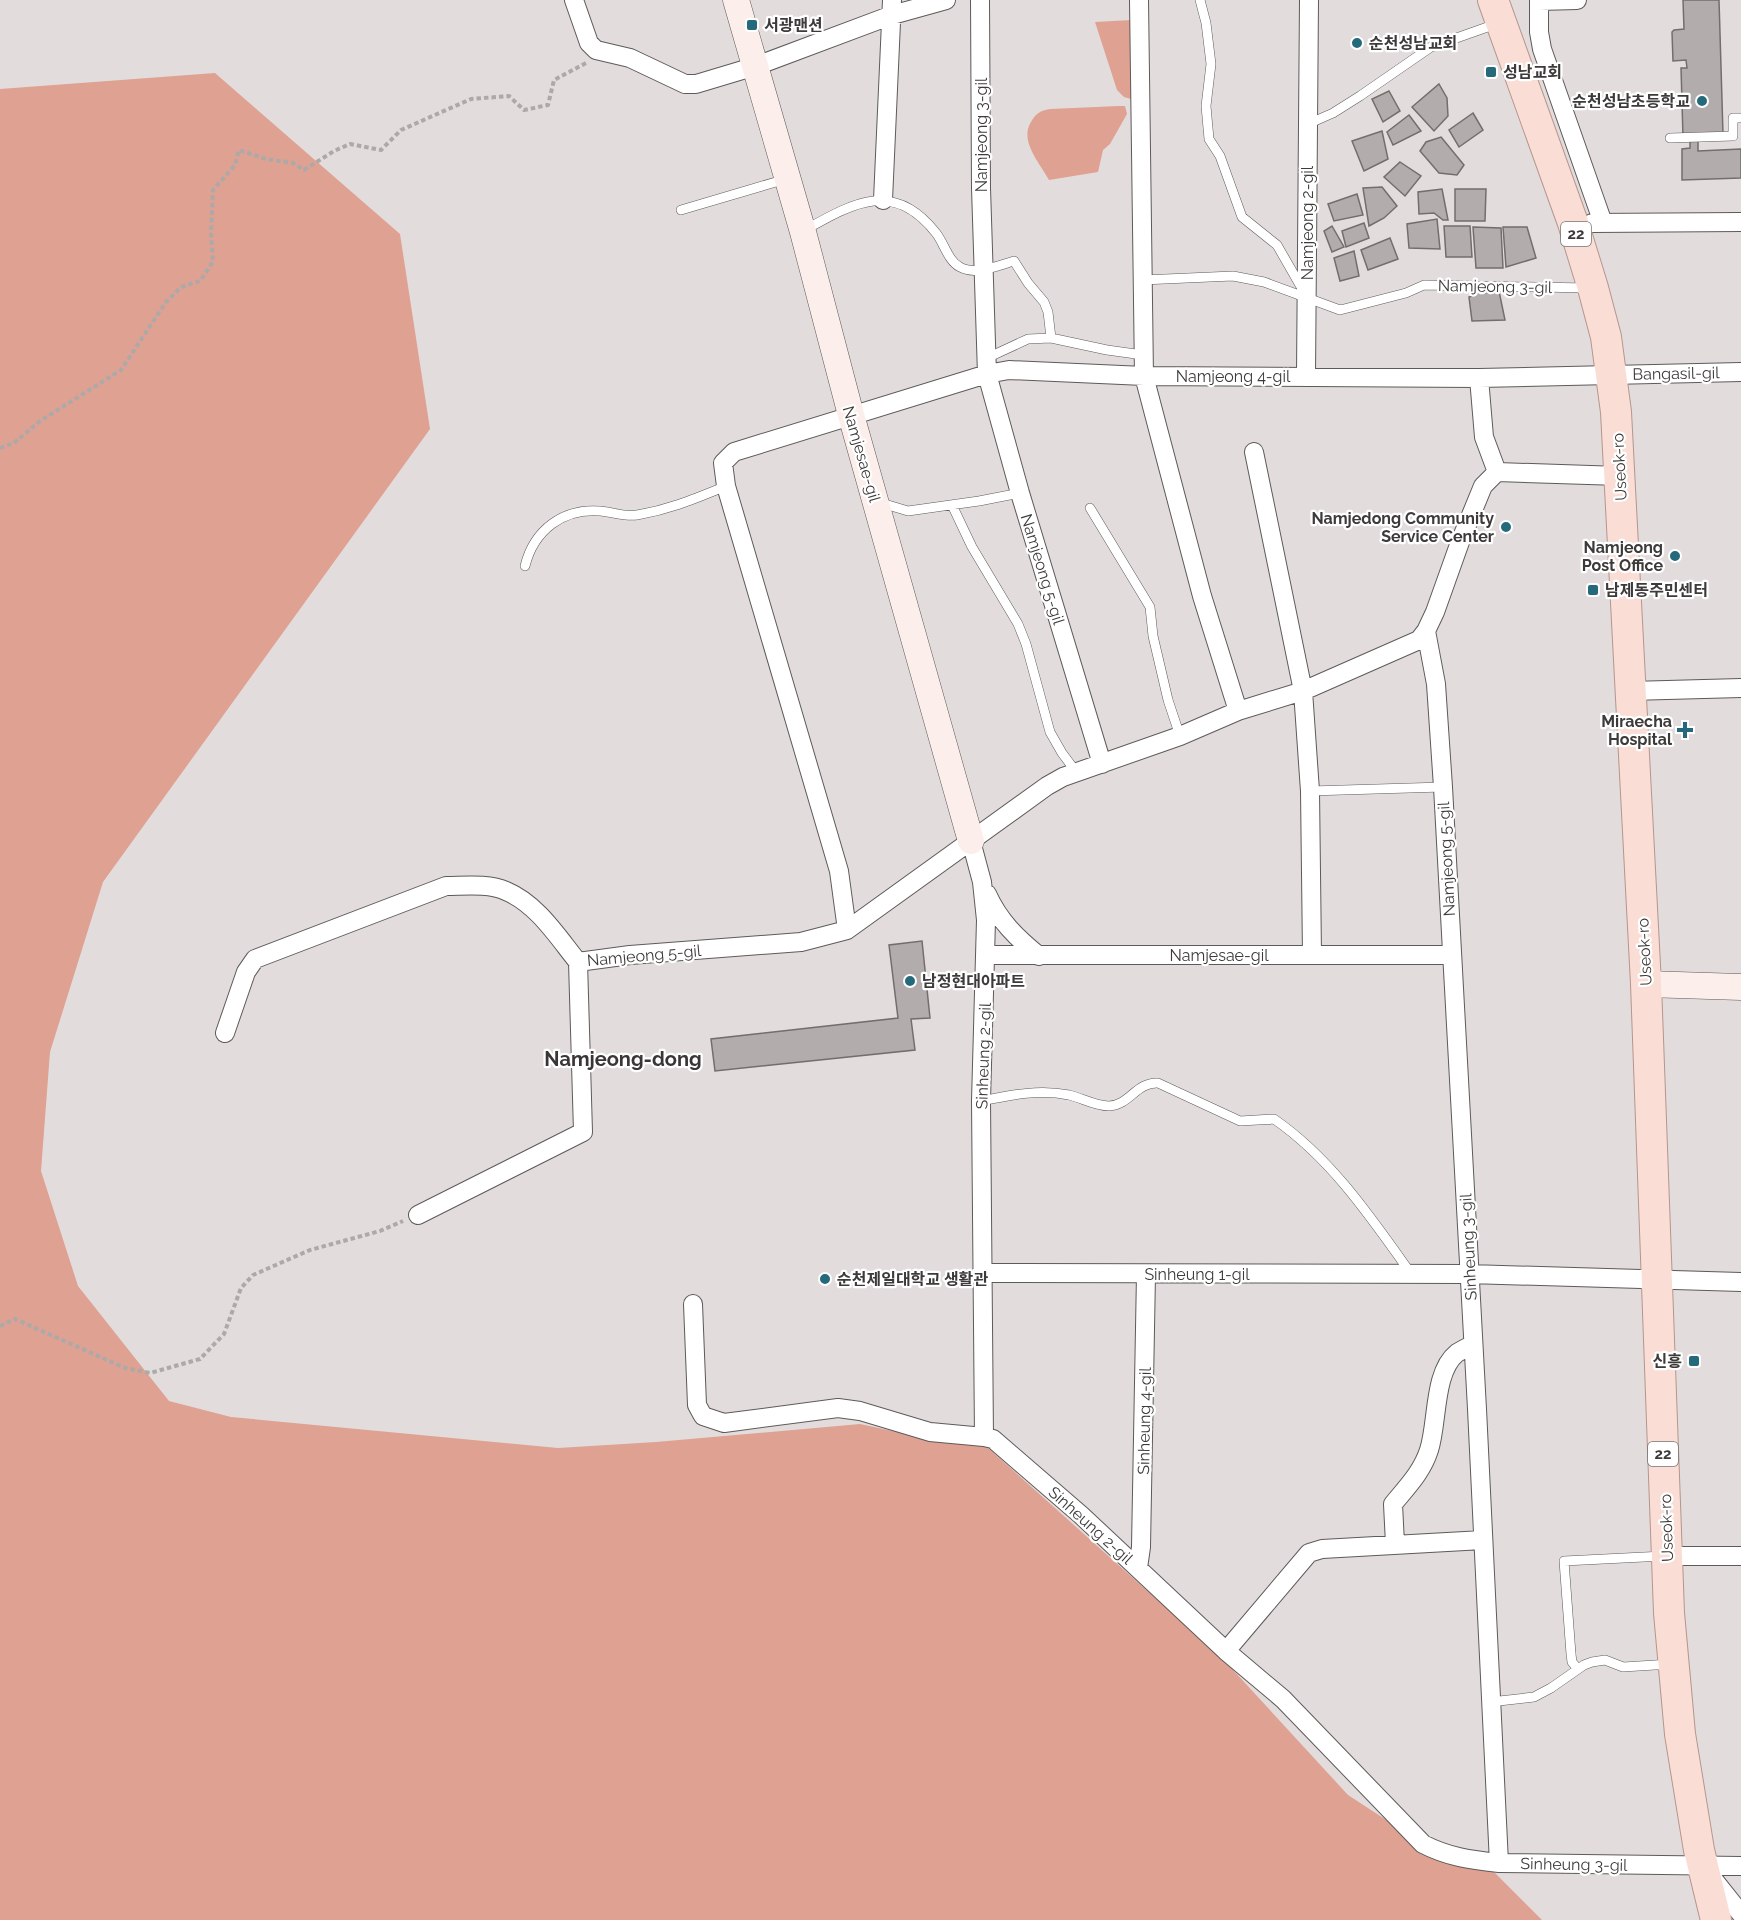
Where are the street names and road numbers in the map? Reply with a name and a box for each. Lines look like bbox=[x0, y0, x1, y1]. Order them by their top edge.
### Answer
street label: Namjeong 3-gil bbox=[972, 77, 991, 192]
street label: Namjeong 2-gil bbox=[1298, 165, 1317, 280]
road number: 22 bbox=[1561, 222, 1591, 246]
street label: Namjeong 3-gil bbox=[1438, 276, 1553, 297]
street label: Bangasil-gil bbox=[1632, 363, 1720, 384]
street label: Namjeong 4-gil bbox=[1176, 367, 1291, 386]
street label: Namjesae-gil bbox=[839, 404, 884, 505]
street label: Useok-ro bbox=[1608, 433, 1631, 501]
street label: Namjeong 5-gil bbox=[1017, 512, 1069, 627]
street label: Namjeong 5-gil bbox=[1434, 801, 1459, 917]
street label: Useok-ro bbox=[1633, 918, 1656, 986]
street label: Namjeong 5-gil bbox=[586, 941, 703, 970]
street label: Namjesae-gil bbox=[1169, 946, 1269, 965]
street label: Sinheung 2-gil bbox=[972, 1002, 995, 1110]
street label: Sinheung 3-gil bbox=[1456, 1192, 1481, 1301]
street label: Sinheung 1-gil bbox=[1144, 1265, 1250, 1284]
street label: Sinheung 4-gil bbox=[1134, 1367, 1155, 1475]
road number: 22 bbox=[1648, 1442, 1678, 1466]
street label: Sinheung 2-gil bbox=[1045, 1483, 1137, 1569]
street label: Useok-ro bbox=[1656, 1494, 1677, 1562]
street label: Sinheung 3-gil bbox=[1520, 1854, 1628, 1875]

